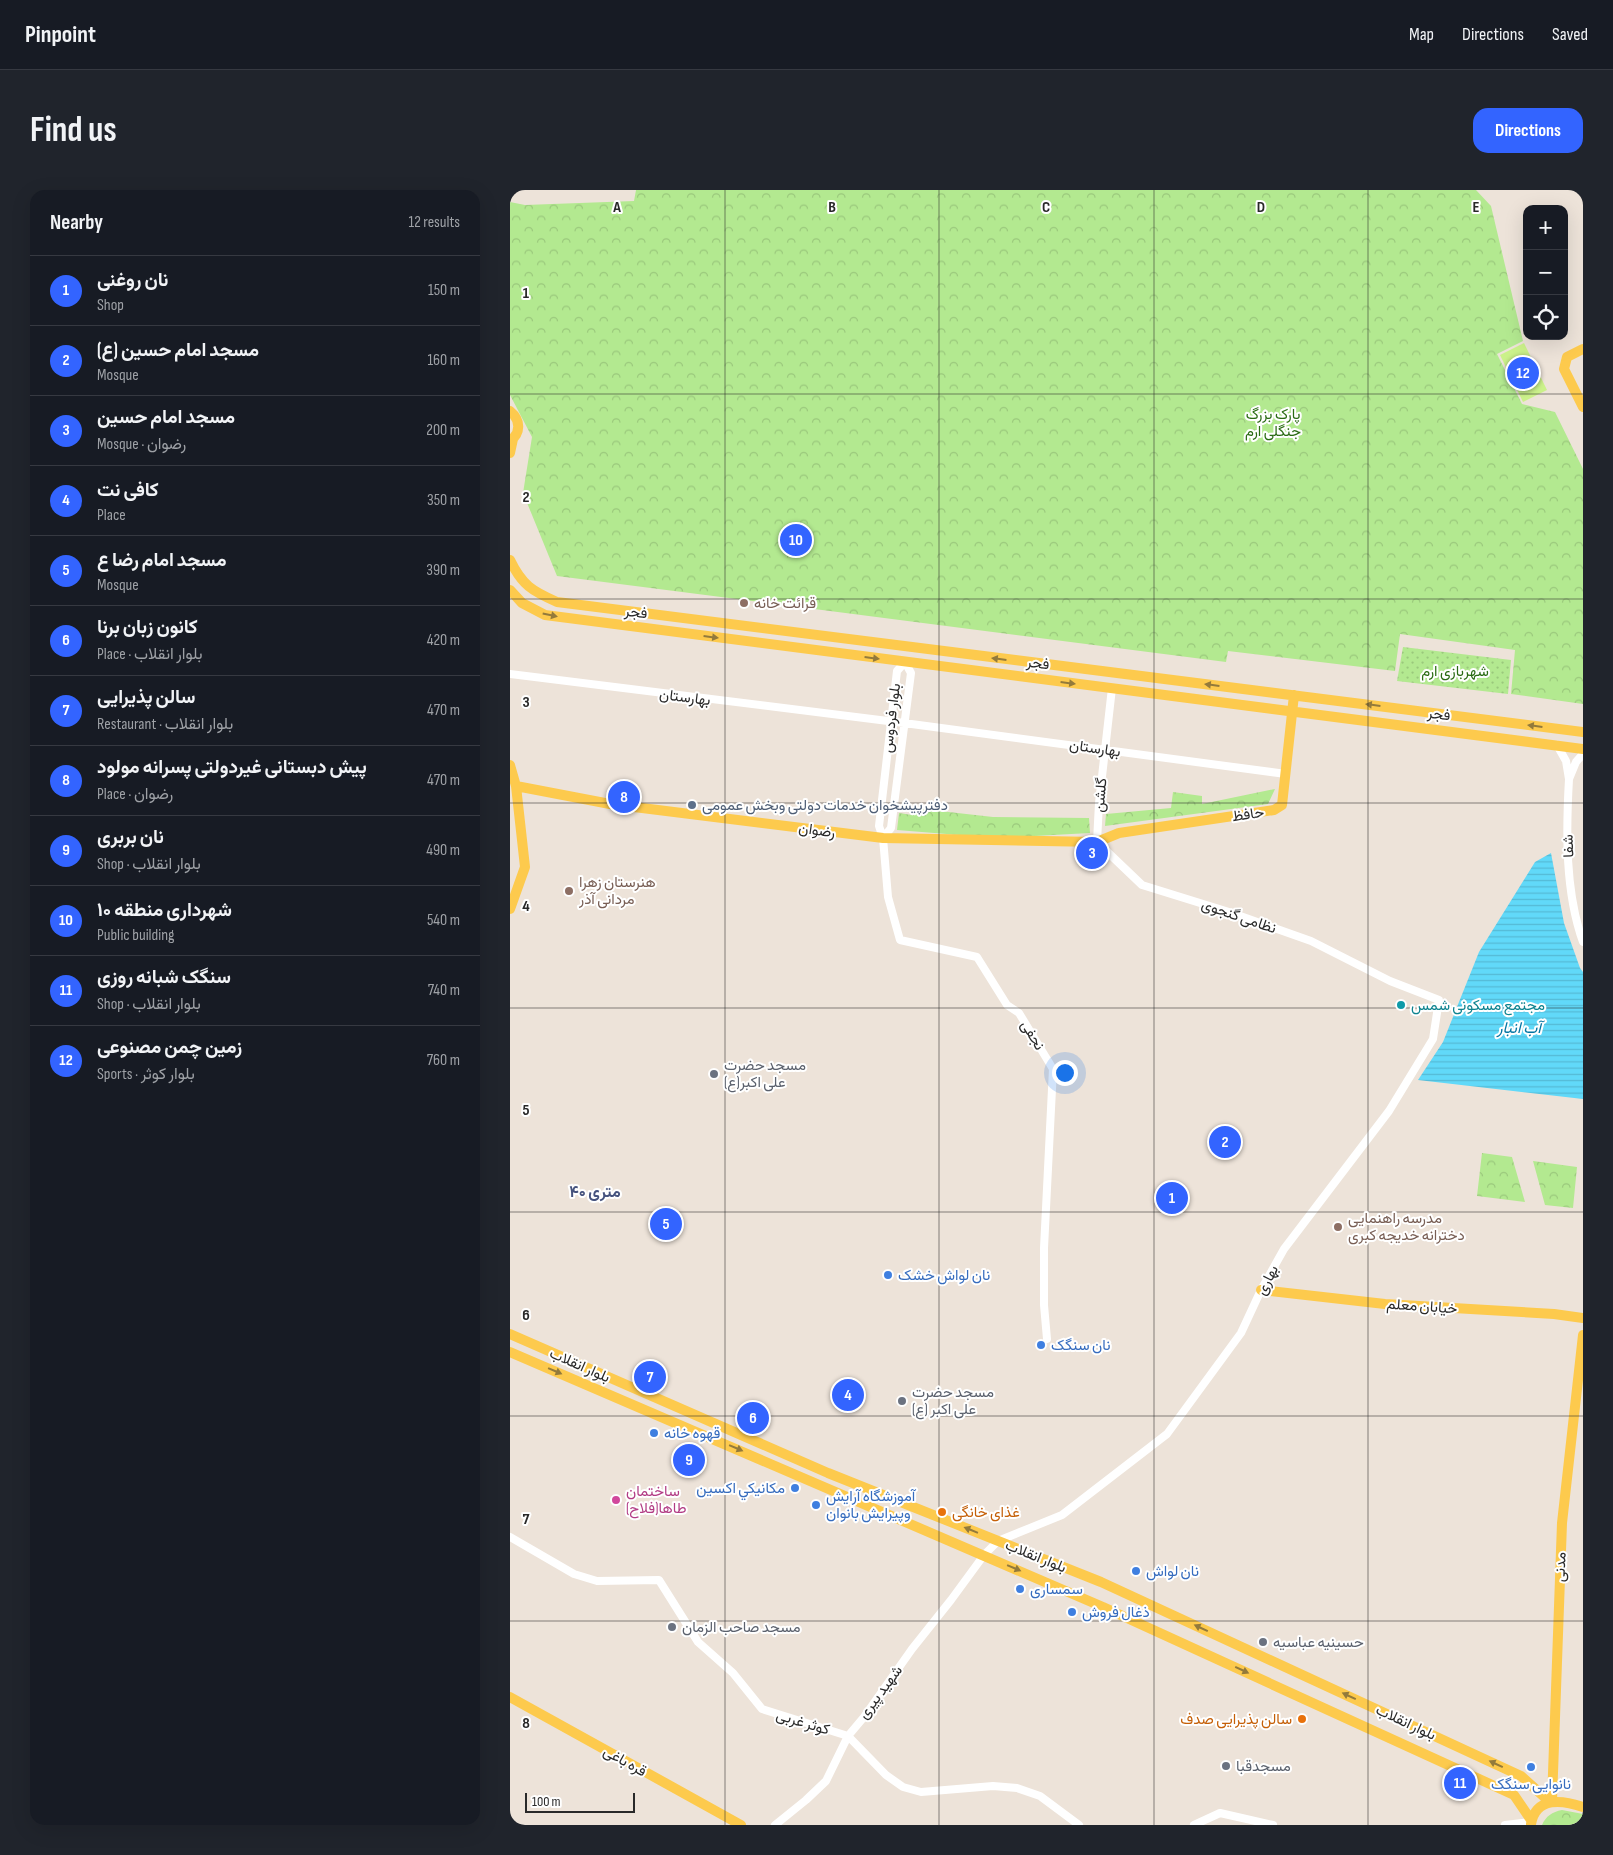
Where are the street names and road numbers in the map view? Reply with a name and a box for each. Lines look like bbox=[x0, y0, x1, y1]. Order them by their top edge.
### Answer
street label: فجر bbox=[622, 602, 649, 623]
street label: فجر bbox=[1024, 653, 1051, 674]
street label: بلوار فردوس bbox=[878, 682, 905, 754]
street label: بهارستان bbox=[658, 685, 712, 710]
street label: فجر bbox=[1425, 704, 1452, 725]
street label: بهارستان bbox=[1068, 736, 1122, 761]
street label: گلشن bbox=[1090, 776, 1112, 813]
street label: حافظ bbox=[1231, 803, 1265, 826]
street label: رضوان bbox=[797, 819, 836, 842]
street label: شفا bbox=[1559, 834, 1578, 858]
street label: نظامی گنجوی bbox=[1199, 895, 1279, 938]
street label: نجفی bbox=[1016, 1017, 1049, 1054]
street label: بهاری bbox=[1252, 1262, 1283, 1299]
street label: خیابان معلم bbox=[1386, 1295, 1458, 1318]
street label: بلوار انقلاب bbox=[547, 1344, 613, 1387]
street label: بلوار انقلاب bbox=[1002, 1536, 1069, 1577]
street label: مدنی bbox=[1550, 1552, 1571, 1583]
street label: شهید پیری bbox=[854, 1661, 907, 1723]
street label: بلوار انقلاب bbox=[1373, 1700, 1439, 1745]
street label: کوثر غربی bbox=[774, 1705, 832, 1740]
street label: قره باغی bbox=[600, 1742, 650, 1781]

